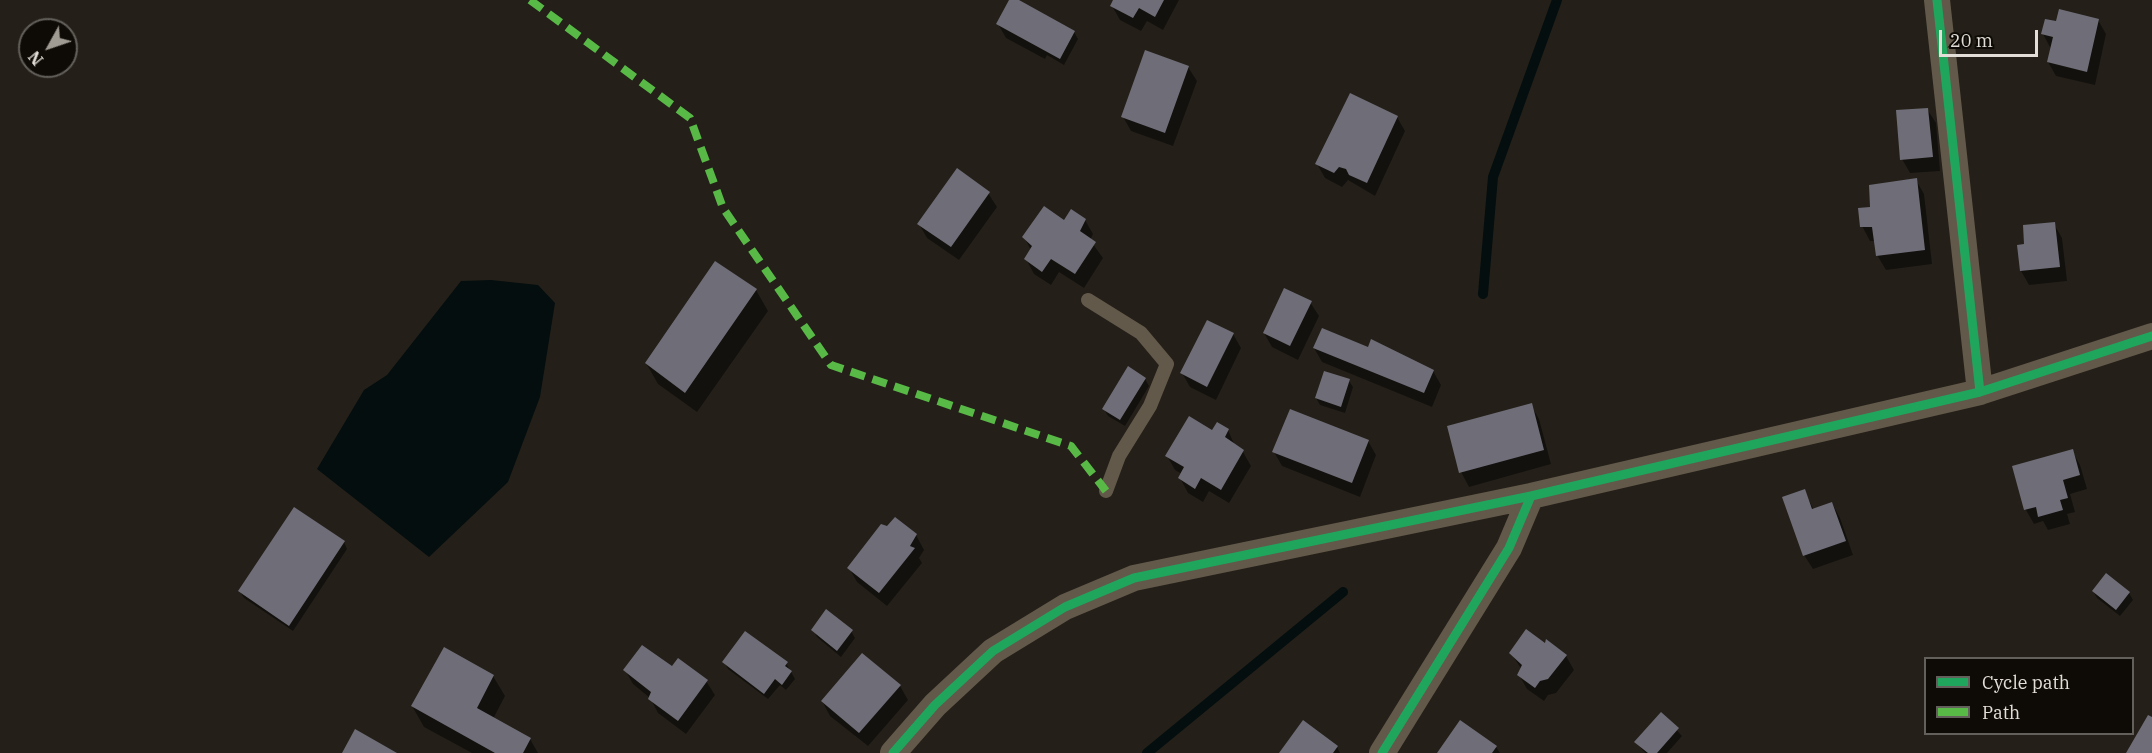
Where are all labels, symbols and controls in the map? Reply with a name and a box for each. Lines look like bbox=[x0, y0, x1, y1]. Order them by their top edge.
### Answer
north arrow bbox=[18, 18, 78, 78]
scale bar bbox=[1942, 18, 2041, 56]
text: 20 m bbox=[1950, 29, 1993, 52]
text: N bbox=[24, 47, 47, 70]
legend bbox=[1924, 657, 2134, 735]
text: Cycle path bbox=[1982, 671, 2070, 694]
text: Path bbox=[1982, 701, 2020, 724]

